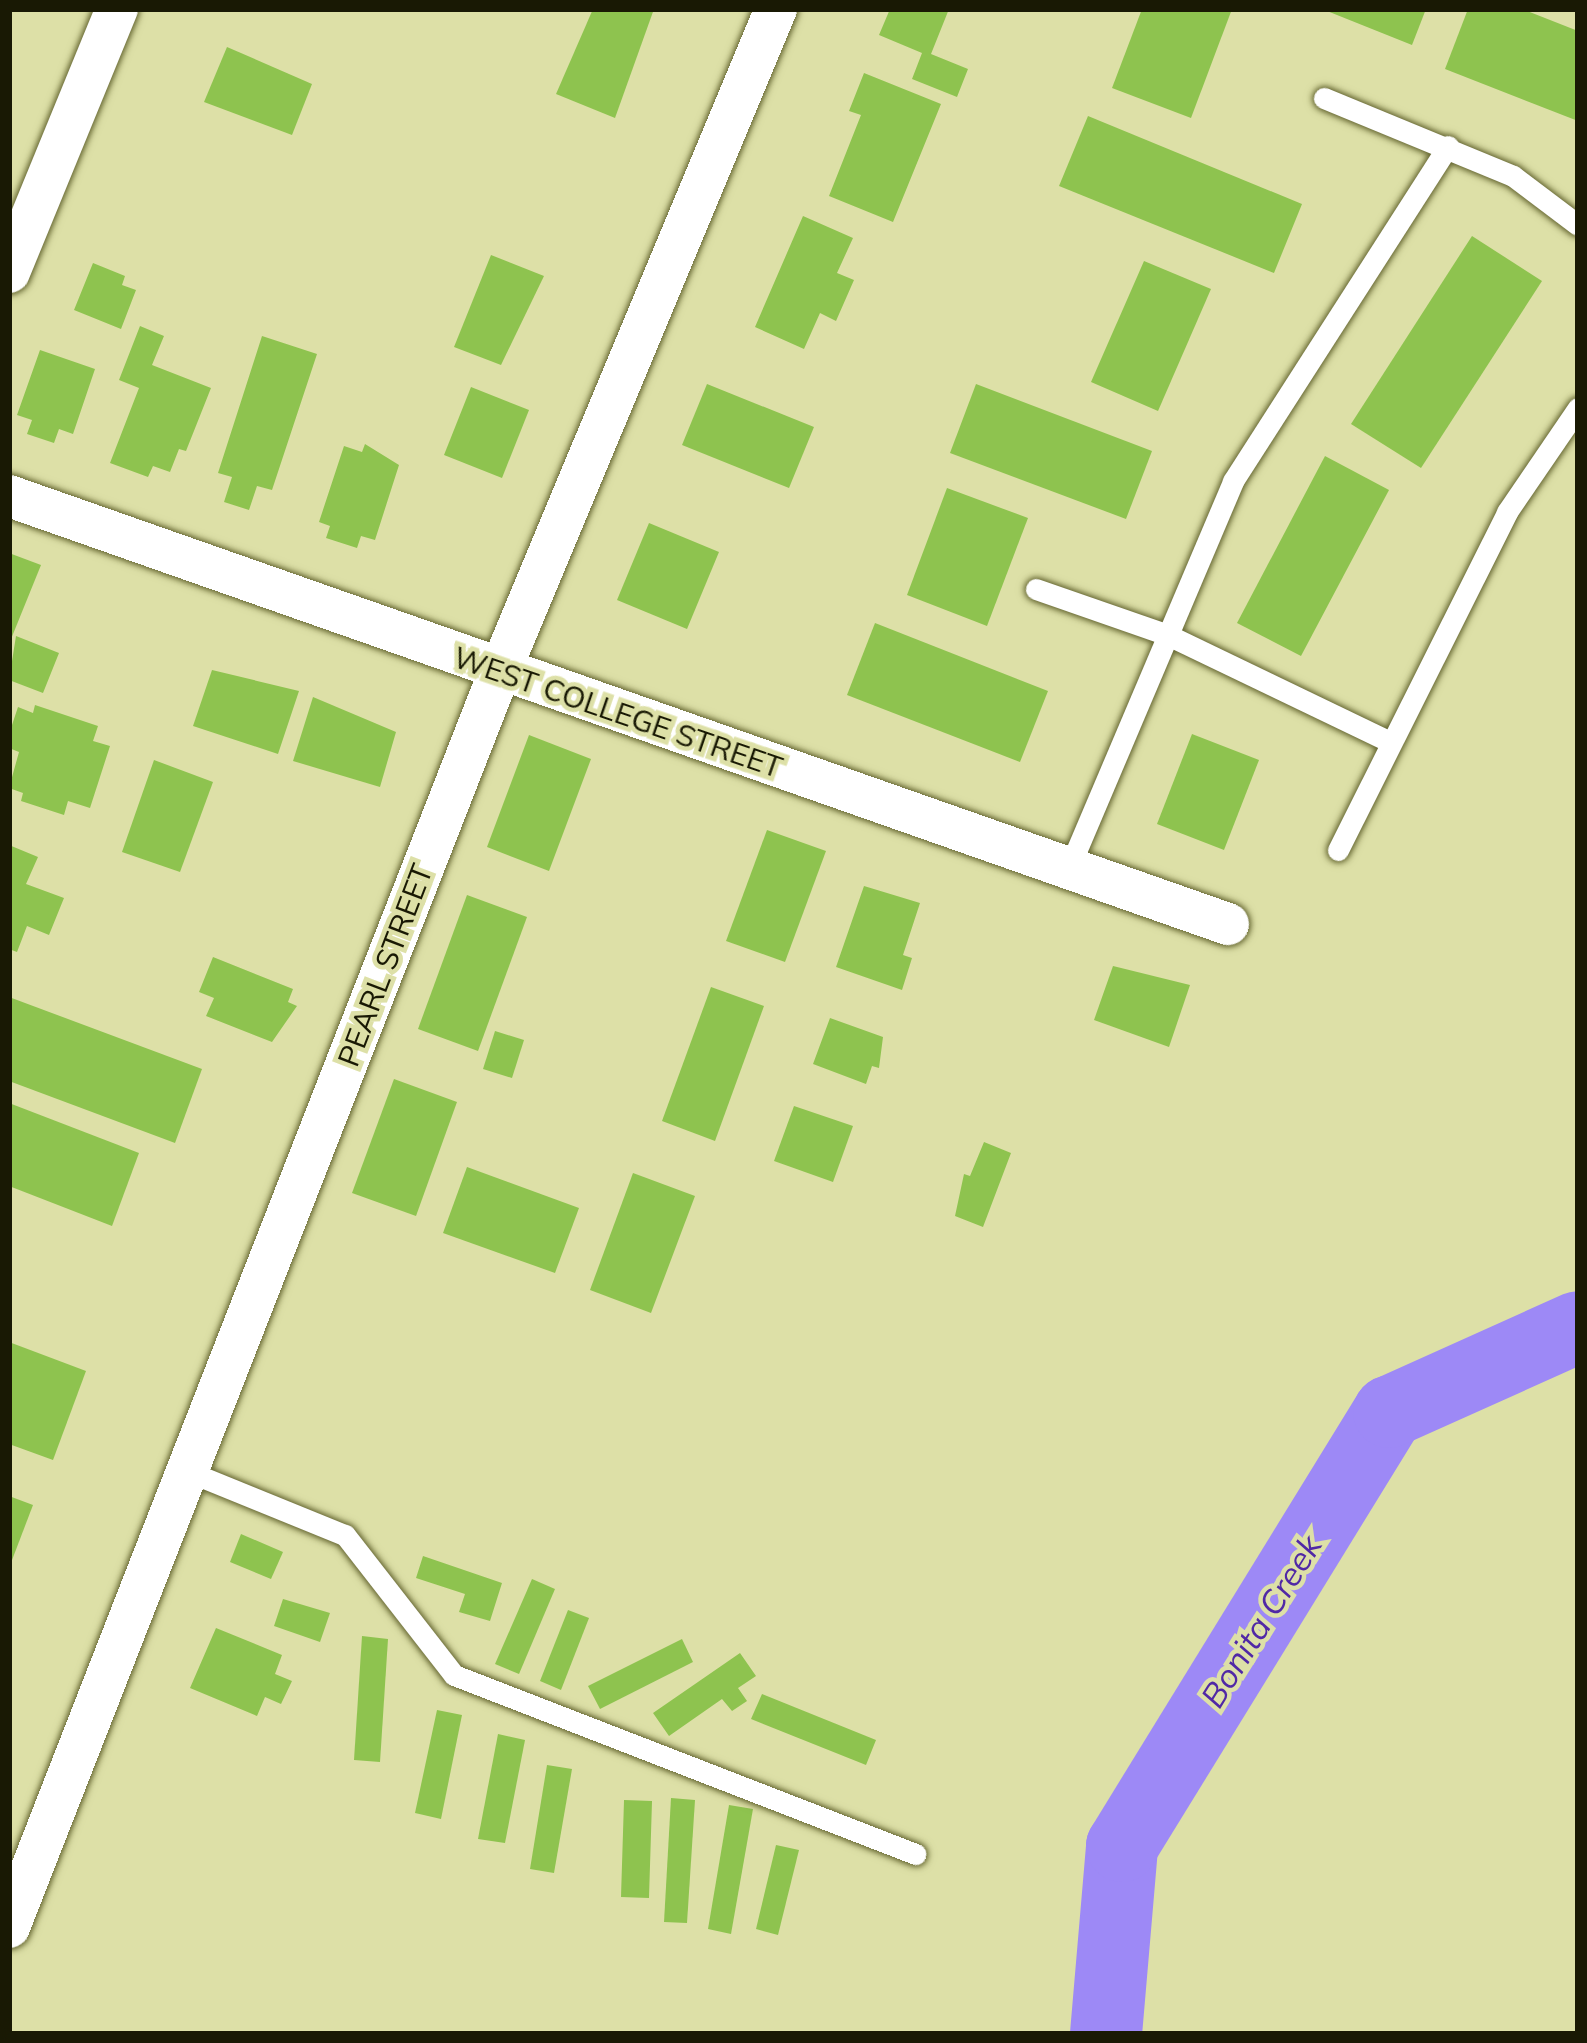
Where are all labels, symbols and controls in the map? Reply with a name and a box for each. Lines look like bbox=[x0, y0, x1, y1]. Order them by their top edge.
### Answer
street label: WEST COLLEGE STREET bbox=[449, 639, 787, 785]
street label: PEARL STREET bbox=[330, 859, 440, 1071]
water label: Bonita Creek bbox=[1192, 1528, 1330, 1714]

